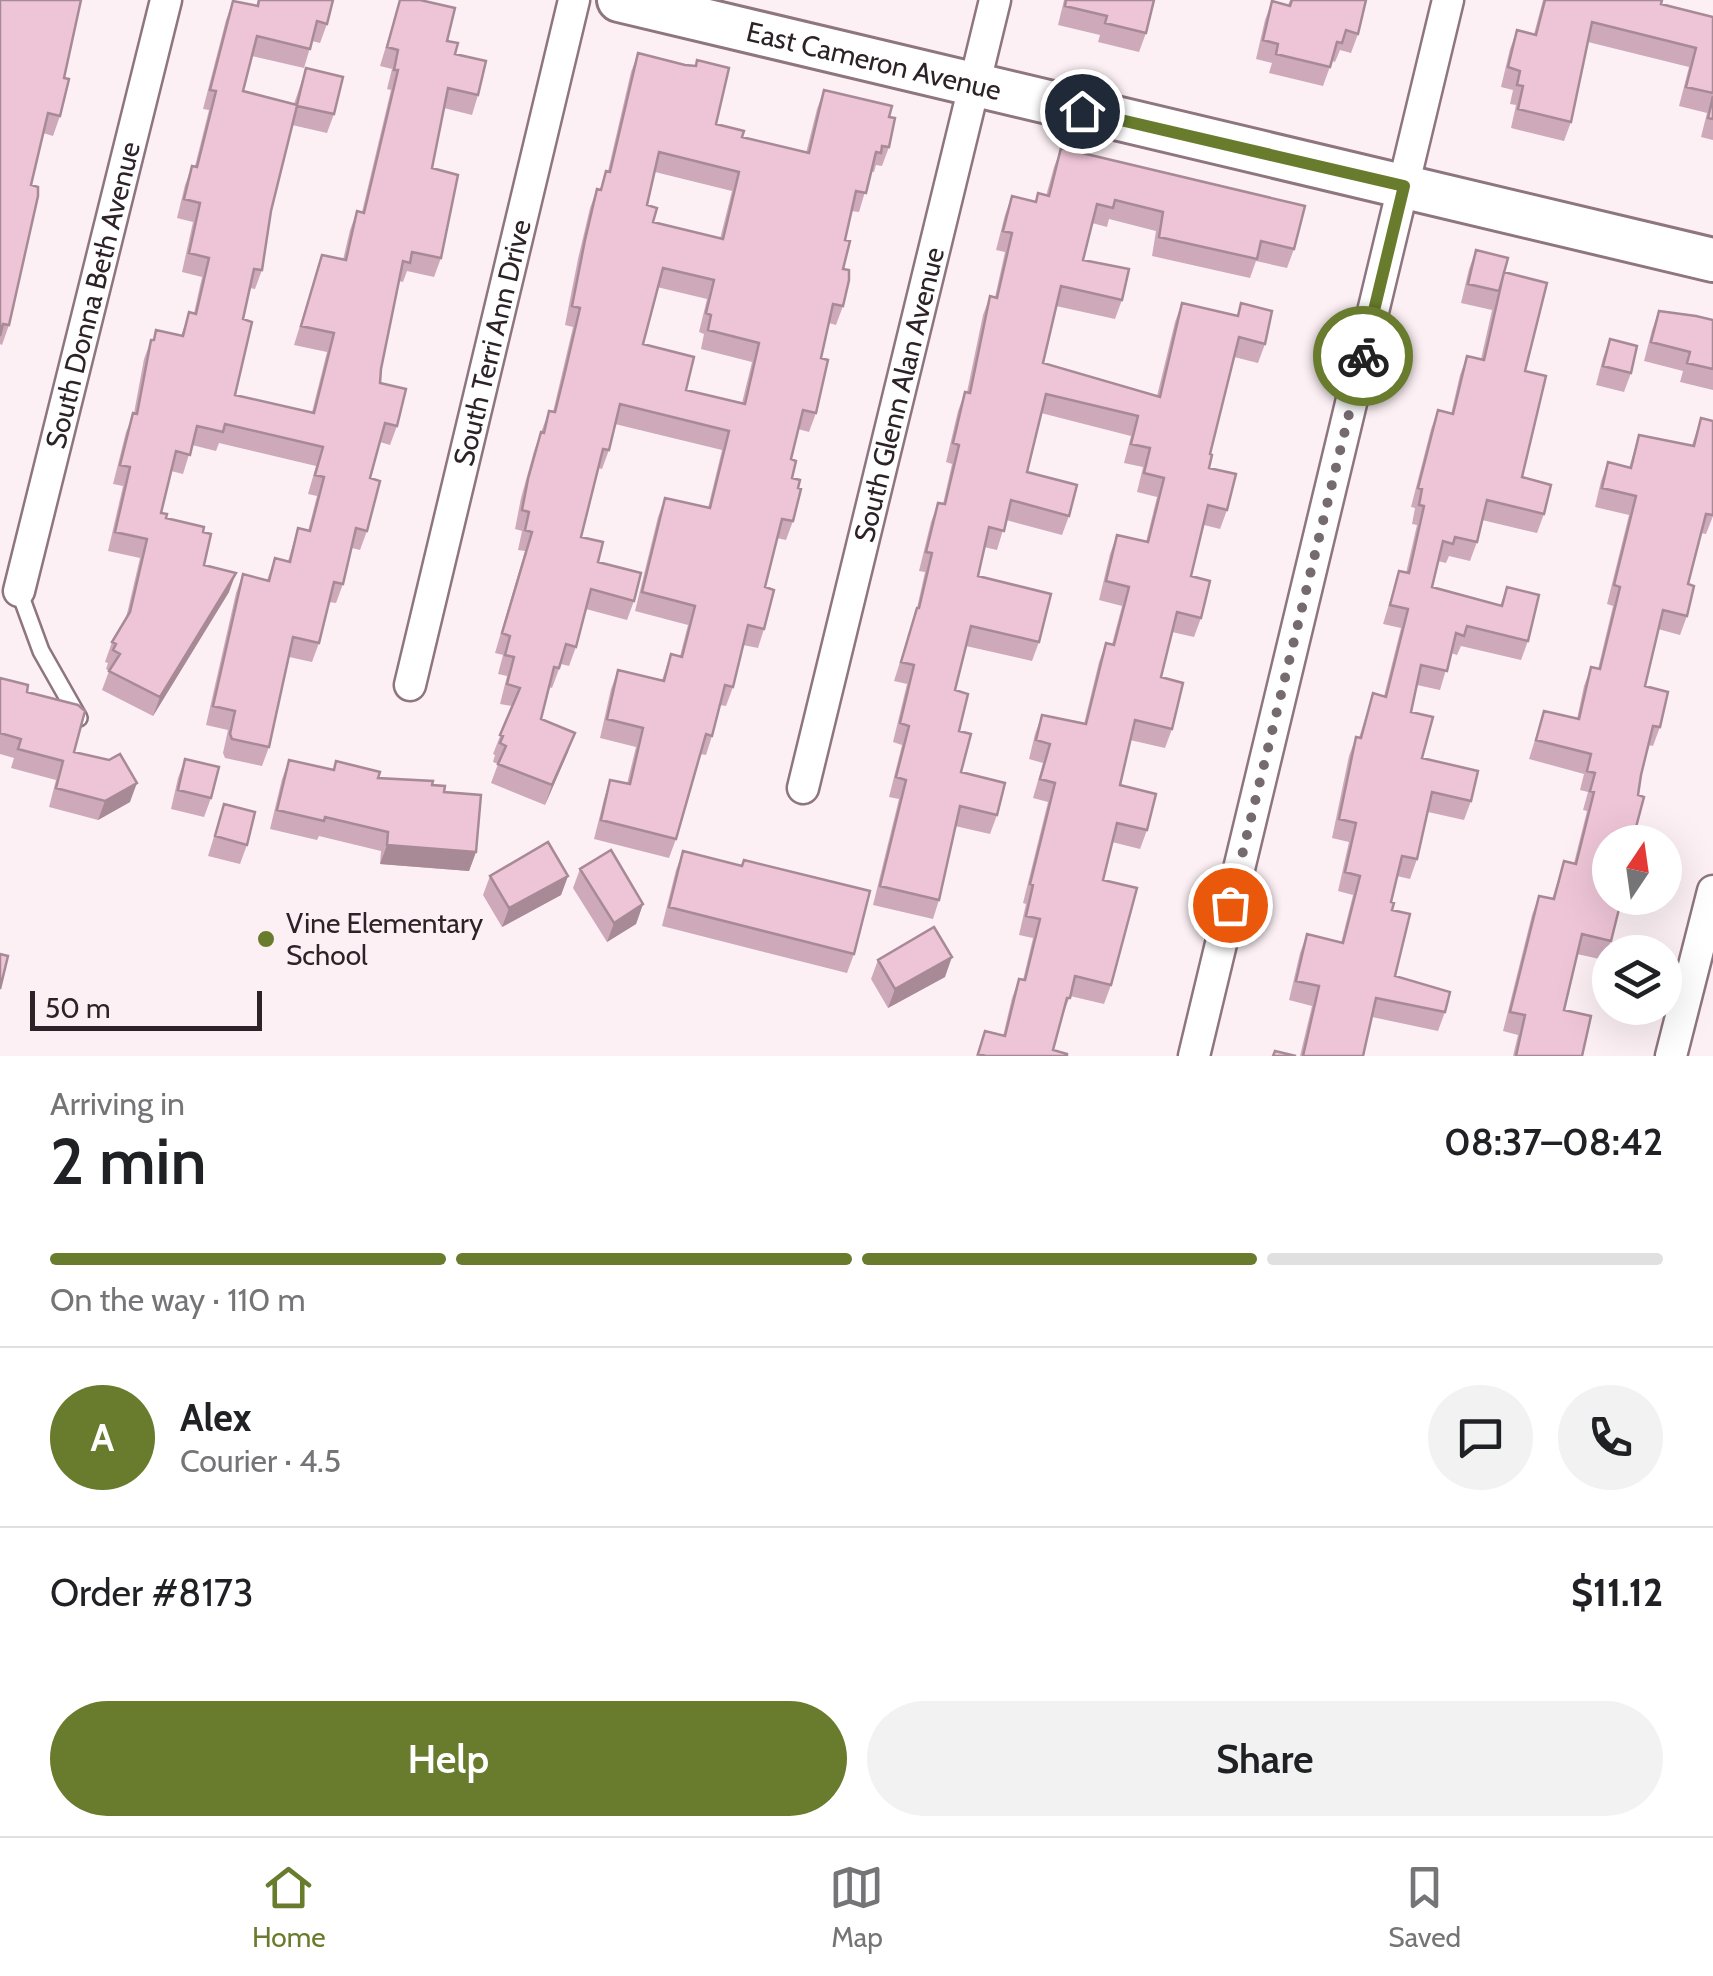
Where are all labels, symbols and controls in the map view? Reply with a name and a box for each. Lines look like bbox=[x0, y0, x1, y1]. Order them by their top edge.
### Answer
street label: East Cameron Avenue bbox=[743, 14, 1005, 107]
pin bbox=[1040, 69, 1125, 154]
icon: home bbox=[1055, 84, 1110, 139]
street label: South Donna Beth Avenue bbox=[38, 138, 147, 452]
street label: South Terri Ann Drive bbox=[446, 216, 538, 469]
street label: South Glenn Alan Avenue bbox=[847, 244, 951, 545]
courier bbox=[1313, 306, 1413, 406]
icon: bike bbox=[1336, 329, 1391, 384]
north arrow bbox=[1592, 825, 1682, 915]
map controls bbox=[1592, 825, 1682, 1025]
pin bbox=[1188, 863, 1273, 948]
icon: bag bbox=[1203, 878, 1258, 933]
place label: Vine Elementary School bbox=[286, 906, 483, 972]
marker: Vine Elementary School bbox=[255, 928, 277, 950]
button: layers bbox=[1592, 935, 1682, 1025]
scale bar bbox=[30, 986, 262, 1030]
text: 50 m bbox=[45, 991, 111, 1025]
text: Arriving in bbox=[50, 1084, 185, 1123]
text: 08:37–08:42 bbox=[1444, 1118, 1663, 1165]
text: 2 min bbox=[50, 1121, 207, 1200]
text: On the way · 110 m bbox=[50, 1280, 306, 1319]
button: chat bbox=[1428, 1385, 1533, 1490]
button: phone bbox=[1558, 1385, 1663, 1490]
text: Alex bbox=[180, 1394, 251, 1441]
text: A bbox=[91, 1414, 114, 1461]
text: Courier · 4.5 bbox=[180, 1441, 341, 1480]
text: Order #8173 bbox=[50, 1569, 253, 1616]
text: $11.12 bbox=[1571, 1569, 1663, 1616]
button: Help bbox=[50, 1701, 847, 1816]
button: Share bbox=[867, 1701, 1663, 1816]
tab: Home bbox=[252, 1860, 326, 1954]
tab: Map bbox=[829, 1860, 884, 1954]
tab: Saved bbox=[1388, 1860, 1461, 1954]

